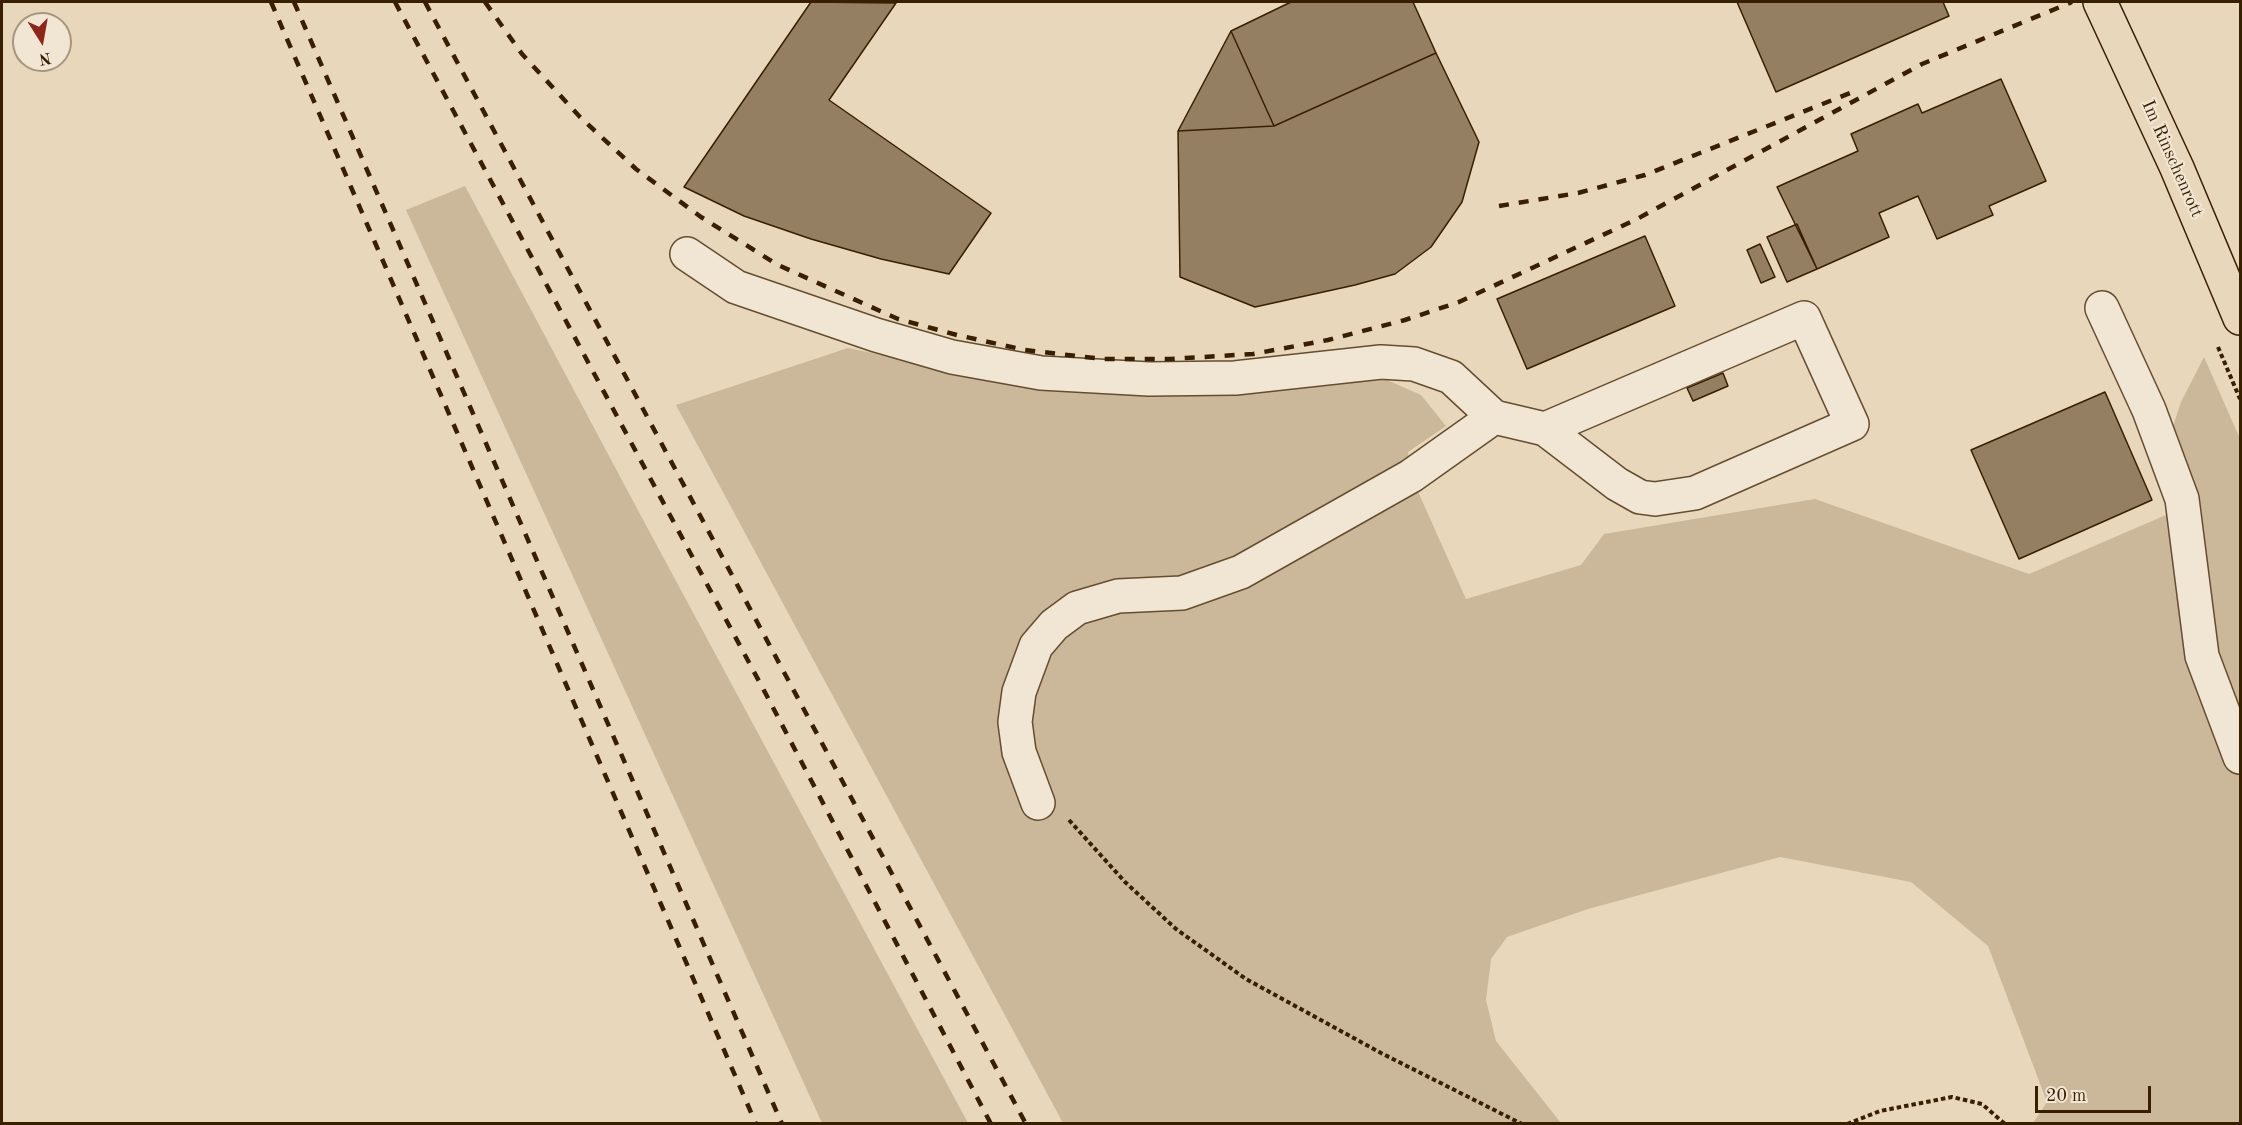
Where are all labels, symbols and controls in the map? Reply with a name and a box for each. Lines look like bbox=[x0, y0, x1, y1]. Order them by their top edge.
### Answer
north arrow bbox=[12, 12, 72, 72]
text: N bbox=[38, 49, 53, 67]
street label: Im Rinschenrott bbox=[2136, 97, 2208, 221]
scale bar bbox=[2038, 1074, 2154, 1112]
text: 20 m bbox=[2046, 1087, 2086, 1105]

